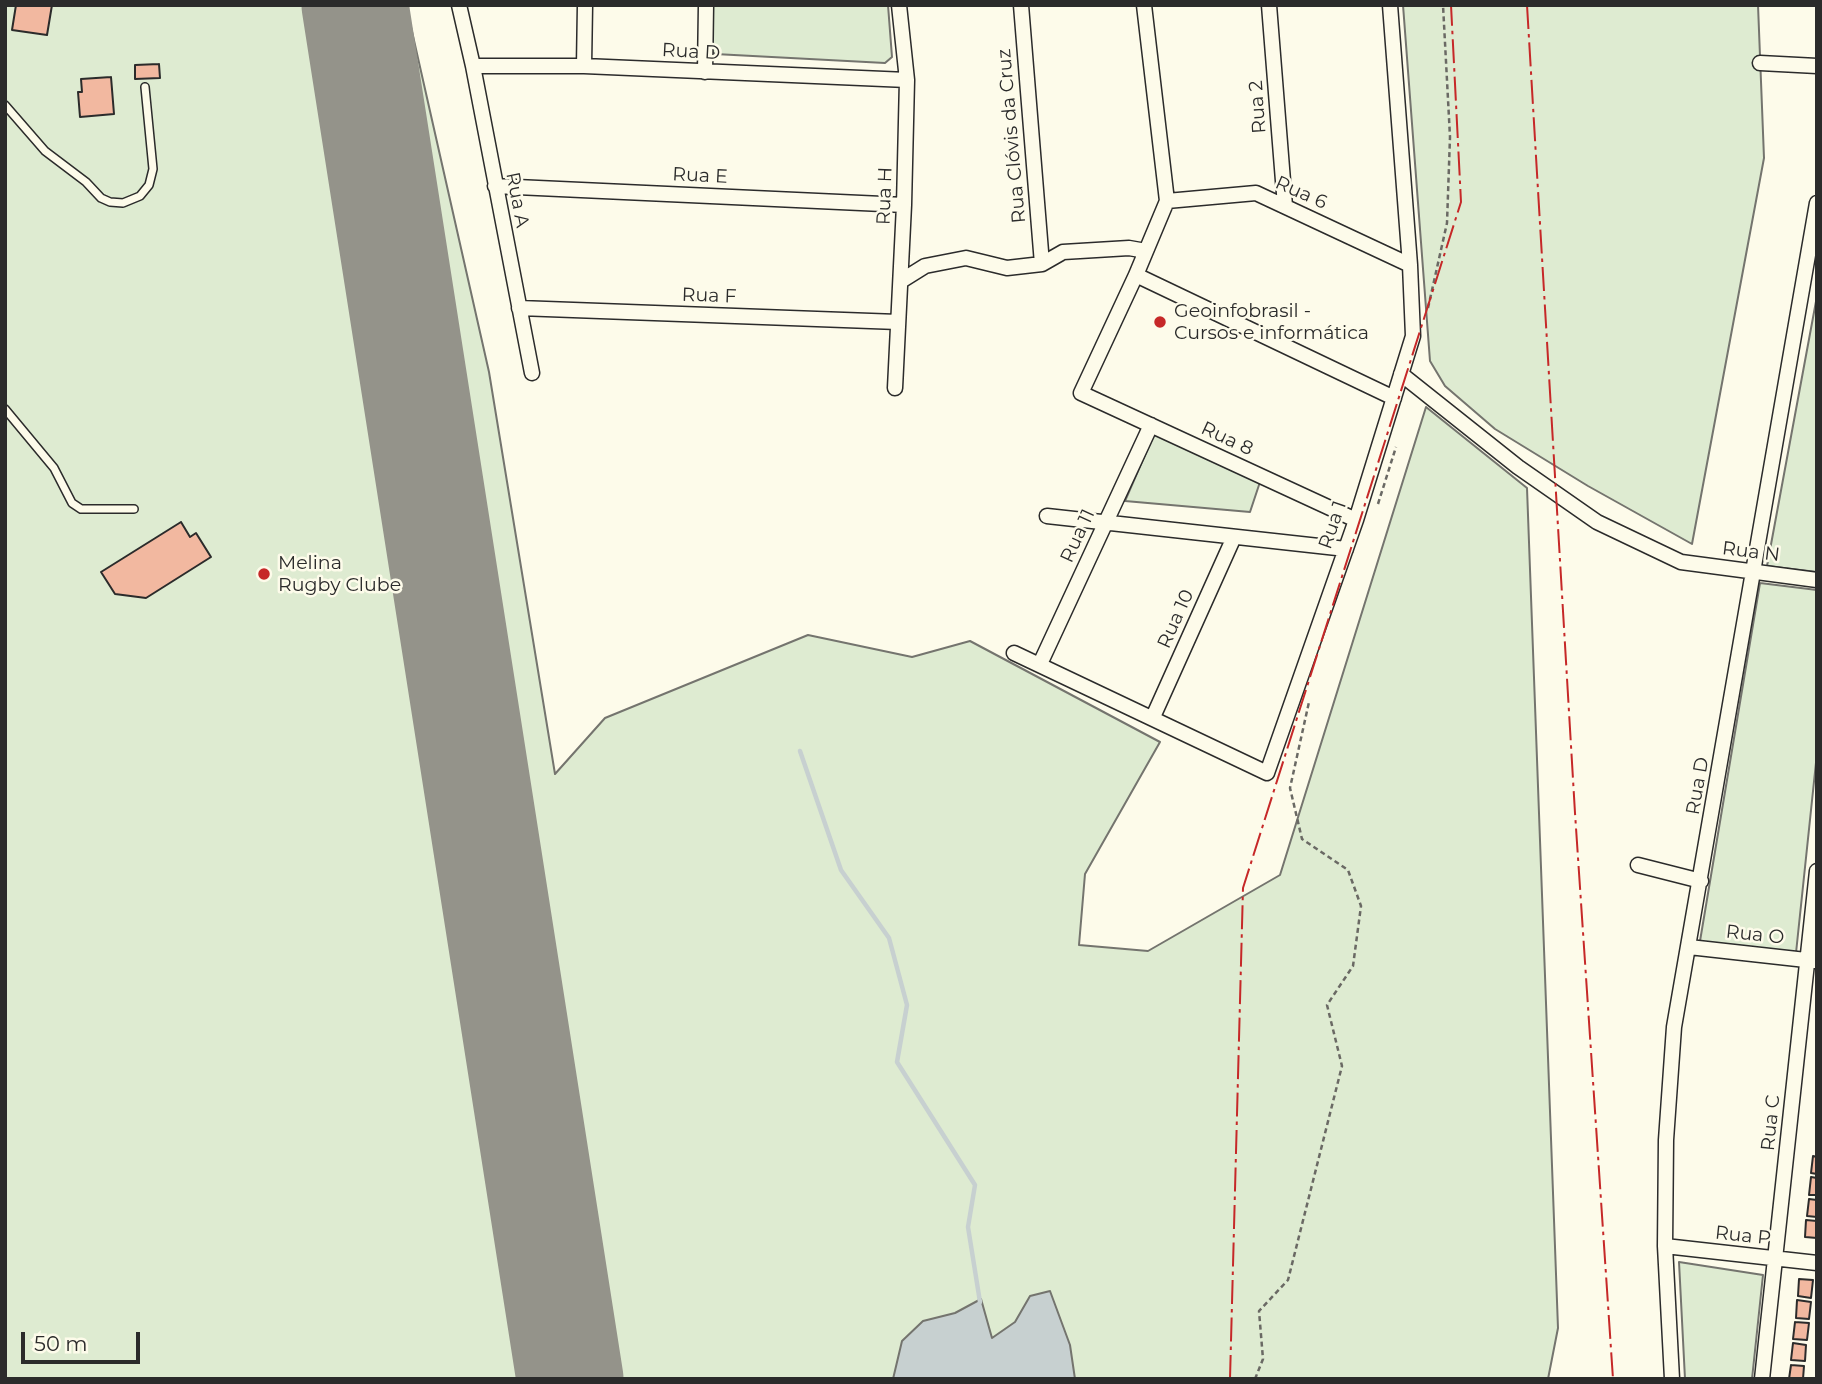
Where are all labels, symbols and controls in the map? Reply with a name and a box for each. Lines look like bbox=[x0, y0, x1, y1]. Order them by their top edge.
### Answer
street label: Rua D bbox=[661, 39, 721, 65]
street label: Rua Clóvis da Cruz bbox=[993, 48, 1031, 224]
street label: Rua 2 bbox=[1245, 80, 1271, 134]
street label: Rua E bbox=[672, 163, 728, 189]
street label: Rua H bbox=[873, 167, 897, 225]
street label: Rua A bbox=[500, 170, 534, 230]
street label: Rua 6 bbox=[1272, 172, 1330, 214]
street label: Rua F bbox=[681, 284, 737, 308]
place label: Geoinfobrasil - Cursos e informática bbox=[1174, 300, 1369, 344]
marker: Geoinfobrasil - Cursos e informática bbox=[1152, 314, 1168, 330]
street label: Rua 8 bbox=[1197, 417, 1257, 461]
street label: Rua 1 bbox=[1314, 498, 1352, 552]
street label: Rua 11 bbox=[1056, 506, 1100, 566]
street label: Rua N bbox=[1721, 537, 1781, 567]
place label: Melina Rugby Clube bbox=[278, 552, 401, 596]
marker: Melina Rugby Clube bbox=[256, 566, 272, 582]
street label: Rua 10 bbox=[1153, 586, 1199, 652]
street label: Rua D bbox=[1682, 755, 1714, 817]
street label: Rua O bbox=[1725, 921, 1785, 949]
street label: Rua C bbox=[1757, 1094, 1785, 1152]
street label: Rua P bbox=[1714, 1222, 1772, 1250]
scale bar bbox=[24, 1318, 144, 1362]
text: 50 m bbox=[34, 1331, 88, 1356]

